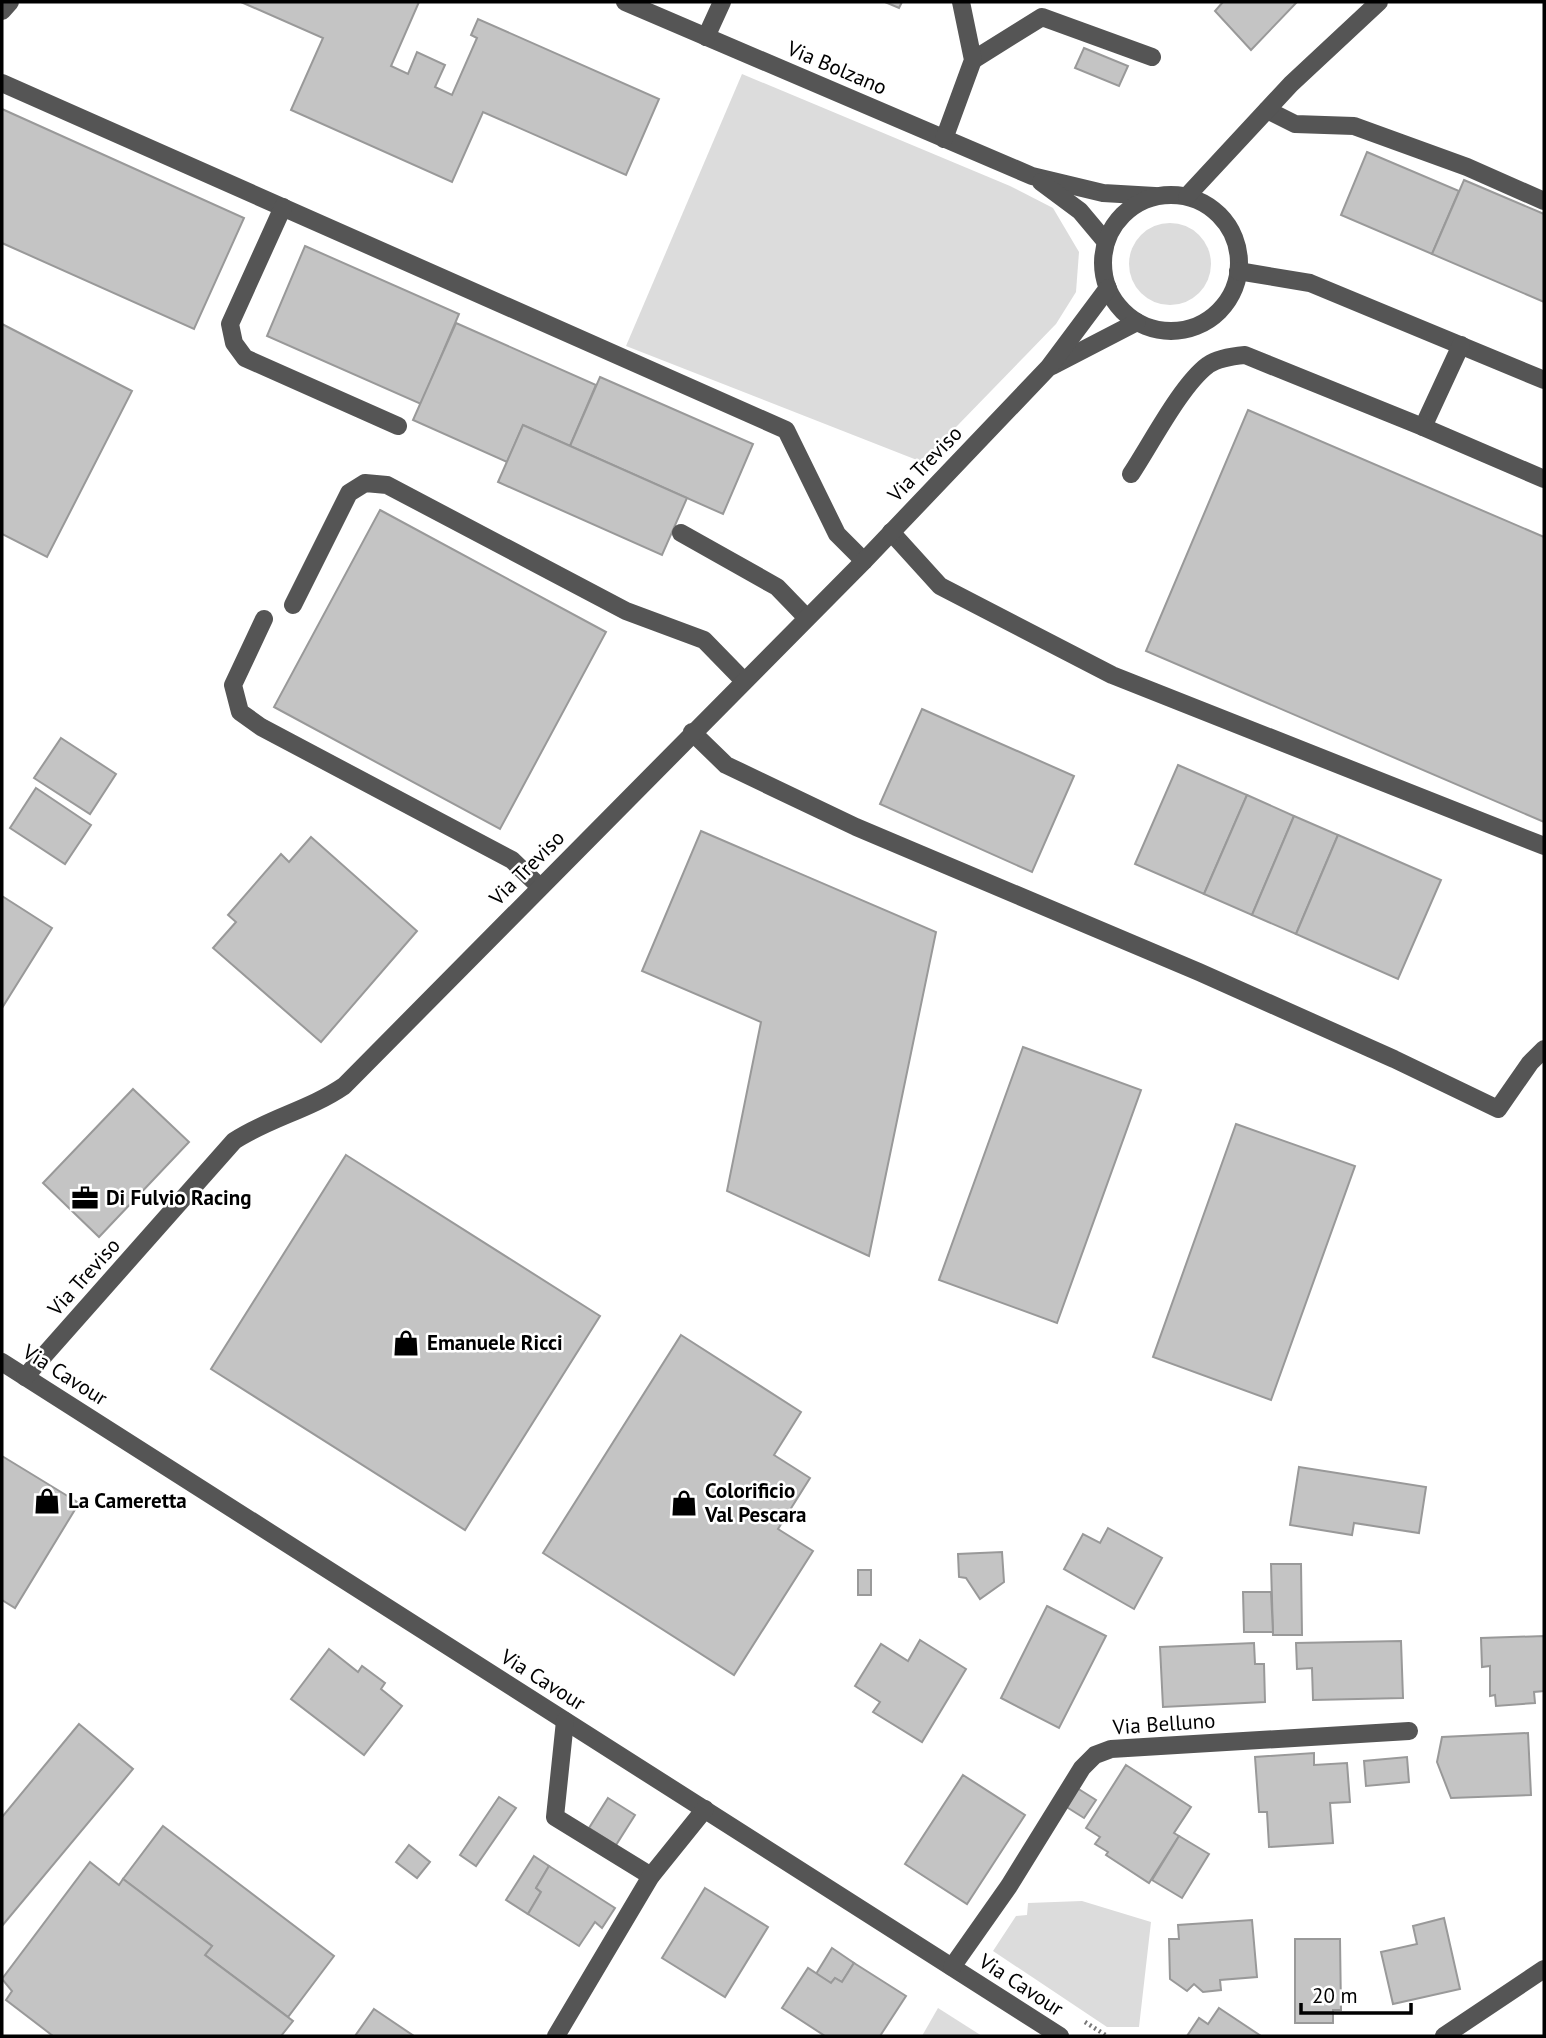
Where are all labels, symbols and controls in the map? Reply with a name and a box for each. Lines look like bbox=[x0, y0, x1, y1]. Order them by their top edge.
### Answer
street label: Via Bolzano bbox=[782, 34, 891, 101]
street label: Via Treviso bbox=[881, 420, 968, 508]
street label: Via Treviso bbox=[483, 824, 570, 912]
office icon: Di Fulvio Racing bbox=[70, 1183, 100, 1213]
place label: Di Fulvio Racing bbox=[106, 1184, 251, 1211]
street label: Via Treviso bbox=[41, 1232, 126, 1322]
shop icon: Emanuele Ricci bbox=[391, 1328, 421, 1358]
place label: Emanuele Ricci bbox=[427, 1329, 563, 1356]
street label: Via Cavour bbox=[17, 1337, 113, 1411]
place label: Colorificio Val Pescara bbox=[704, 1477, 806, 1528]
shop icon: La Cameretta bbox=[32, 1486, 62, 1516]
place label: La Cameretta bbox=[68, 1487, 187, 1514]
shop icon: Colorificio Val Pescara bbox=[669, 1488, 699, 1518]
street label: Via Cavour bbox=[495, 1642, 591, 1716]
street label: Via Belluno bbox=[1111, 1706, 1216, 1741]
street label: Via Cavour bbox=[973, 1947, 1069, 2022]
scale bar bbox=[1301, 1972, 1411, 2016]
text: 20 m bbox=[1312, 1982, 1358, 2009]

